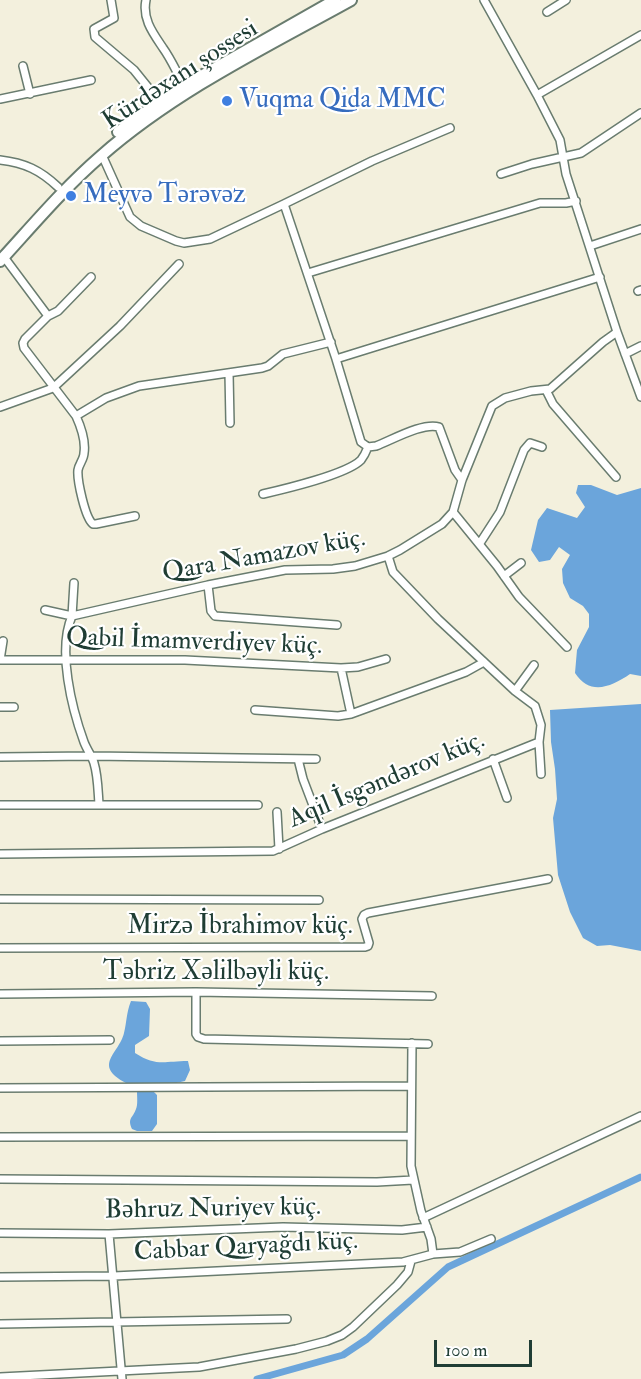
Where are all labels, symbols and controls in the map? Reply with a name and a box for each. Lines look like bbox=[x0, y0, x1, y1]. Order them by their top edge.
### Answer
street label: Kürdəxanı şossesi bbox=[97, 14, 265, 138]
place label: Vuqma Qida MMC bbox=[239, 85, 446, 117]
marker: Vuqma Qida MMC bbox=[220, 94, 234, 108]
place label: Meyvə Tərəvəz bbox=[83, 180, 246, 212]
marker: Meyvə Tərəvəz bbox=[64, 189, 78, 203]
street label: Qara Namazov küç. bbox=[160, 524, 368, 590]
street label: Qabil İmamverdiyev küç. bbox=[65, 623, 323, 663]
street label: Aqil İsgəndərov küç. bbox=[284, 726, 490, 836]
street label: Mirzə İbrahimov küç. bbox=[127, 911, 353, 943]
street label: Təbriz Xəlilbəyli küç. bbox=[103, 957, 329, 989]
street label: Bəhruz Nuriyev küç. bbox=[105, 1193, 321, 1227]
street label: Cabbar Qaryağdı küç. bbox=[133, 1227, 359, 1269]
scale bar bbox=[437, 1328, 534, 1366]
text: 100 m bbox=[445, 1339, 488, 1362]

